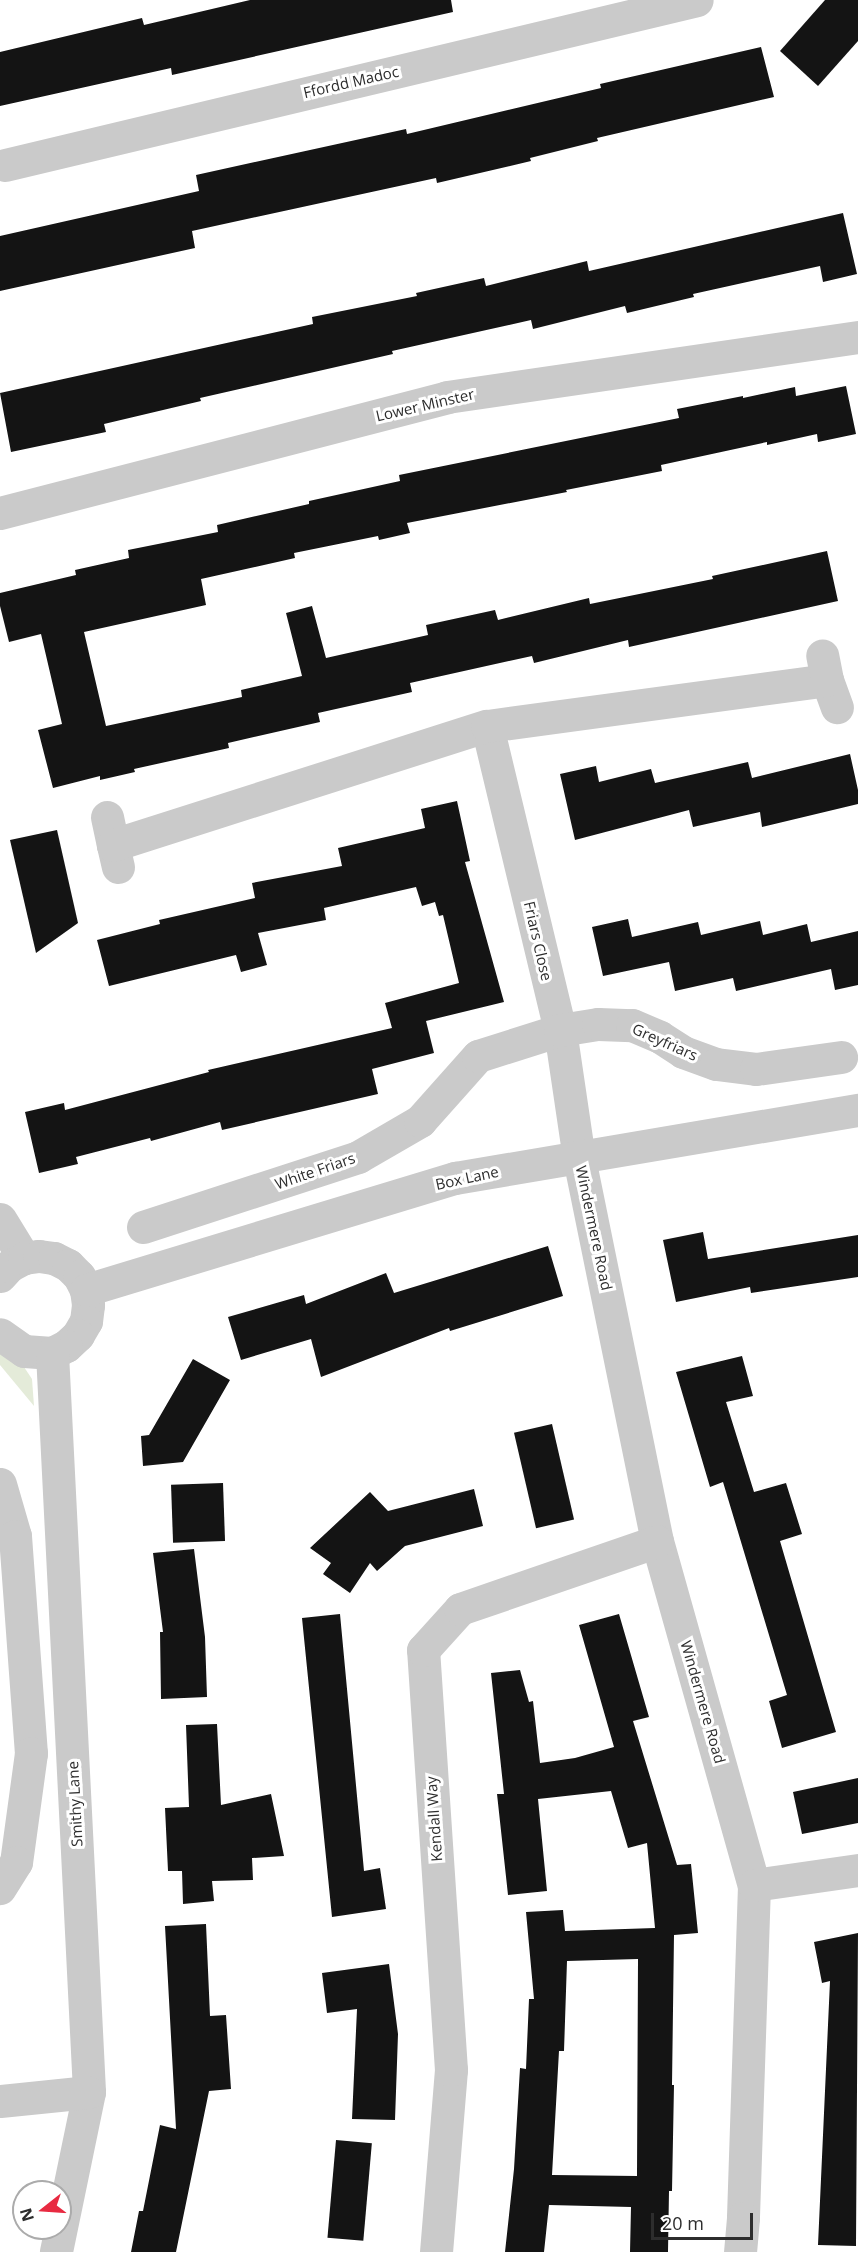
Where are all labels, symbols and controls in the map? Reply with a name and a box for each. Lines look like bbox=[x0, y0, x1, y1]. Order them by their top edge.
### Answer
street label: Ffordd Madoc bbox=[302, 62, 400, 102]
street label: Lower Minster bbox=[374, 385, 476, 425]
street label: Friars Close bbox=[520, 900, 556, 982]
street label: Greyfriars bbox=[630, 1020, 700, 1064]
street label: White Friars bbox=[272, 1149, 358, 1193]
street label: Box Lane bbox=[434, 1163, 500, 1193]
street label: Windermere Road bbox=[572, 1164, 616, 1292]
street label: Windermere Road bbox=[677, 1638, 729, 1766]
street label: Smithy Lane bbox=[64, 1761, 86, 1847]
street label: Kendall Way bbox=[422, 1776, 446, 1862]
north arrow bbox=[12, 2180, 72, 2240]
scale bar bbox=[654, 2201, 756, 2239]
text: N bbox=[14, 2205, 39, 2224]
text: 20 m bbox=[662, 2211, 704, 2235]

